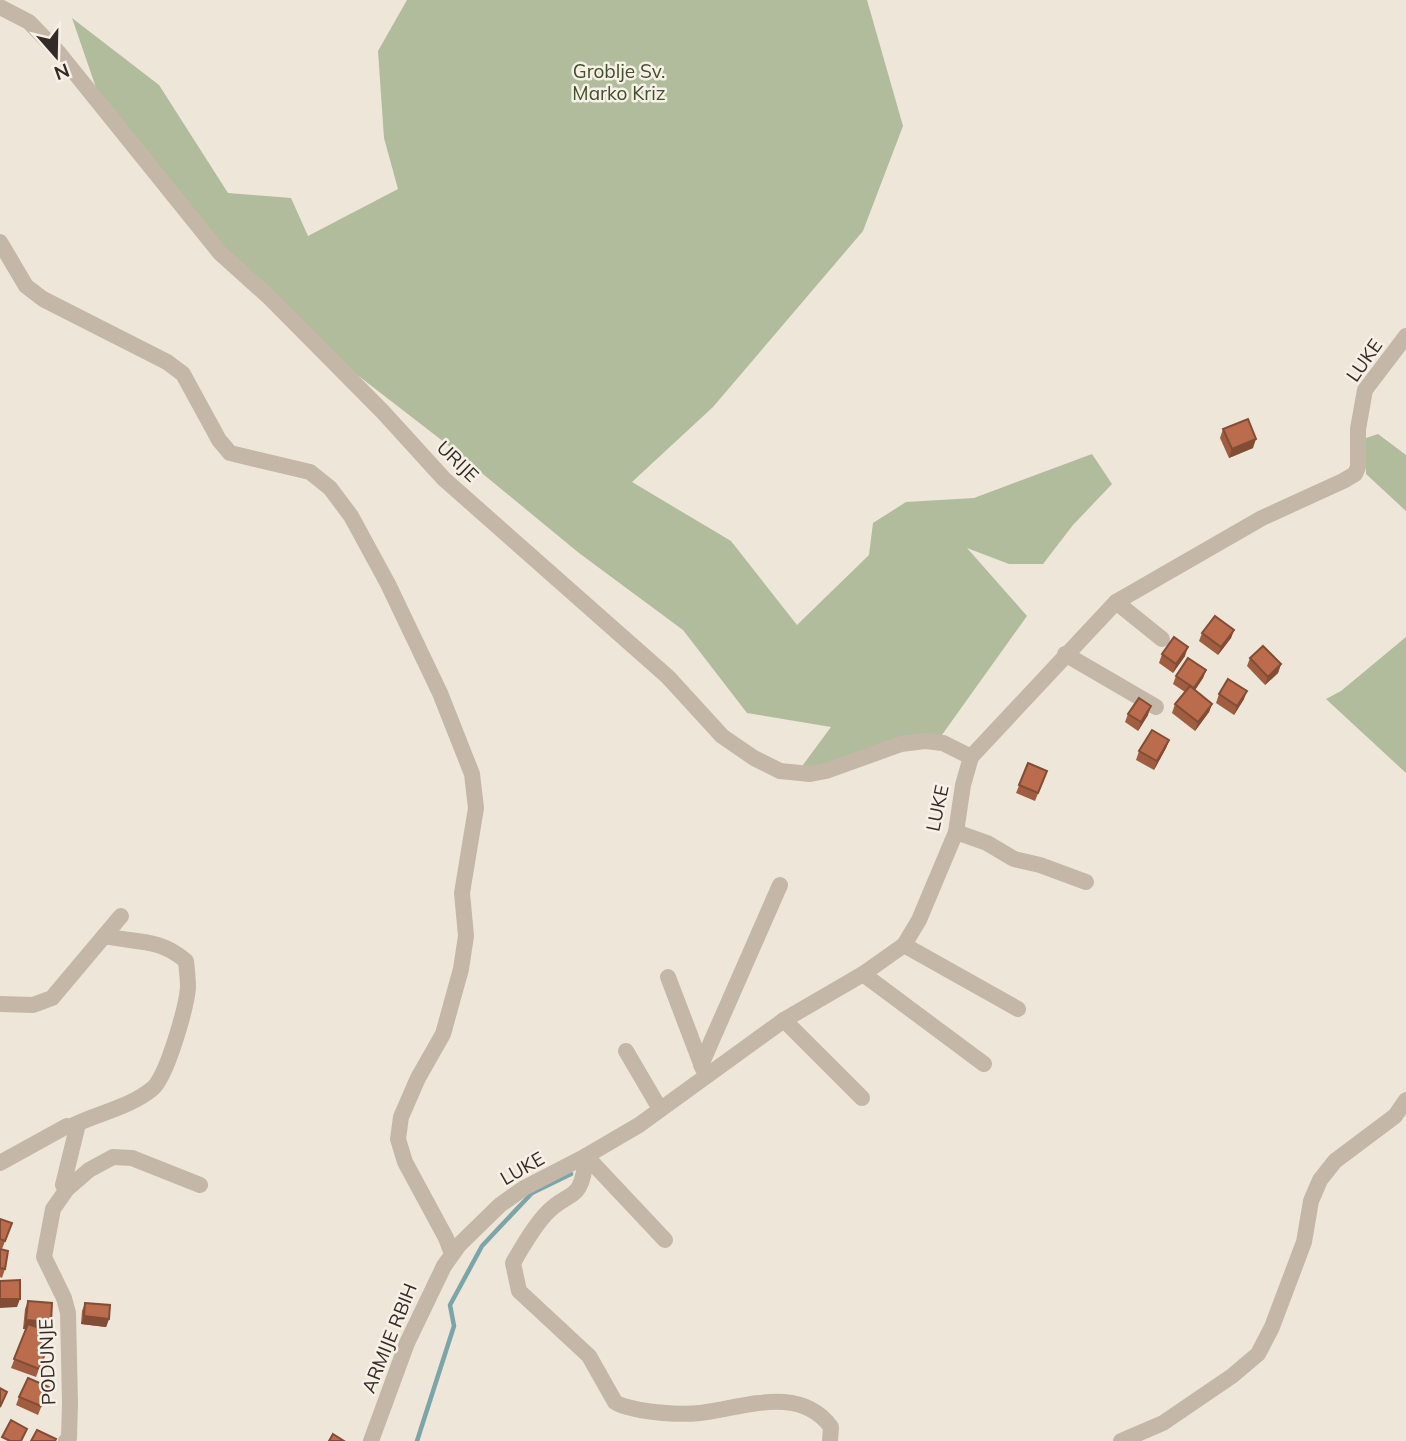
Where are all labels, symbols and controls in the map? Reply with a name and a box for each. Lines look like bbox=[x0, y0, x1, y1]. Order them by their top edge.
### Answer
north arrow bbox=[21, 21, 91, 91]
text: N bbox=[51, 58, 73, 86]
park label: Groblje Sv. Marko Kriz bbox=[572, 59, 666, 105]
street label: LUKE bbox=[1341, 334, 1387, 386]
street label: URIJE bbox=[432, 435, 484, 487]
street label: LUKE bbox=[920, 783, 954, 833]
street label: LUKE bbox=[496, 1146, 548, 1190]
street label: ARMIJE RBIH bbox=[356, 1280, 422, 1396]
street label: PODUNJE bbox=[33, 1318, 61, 1406]

